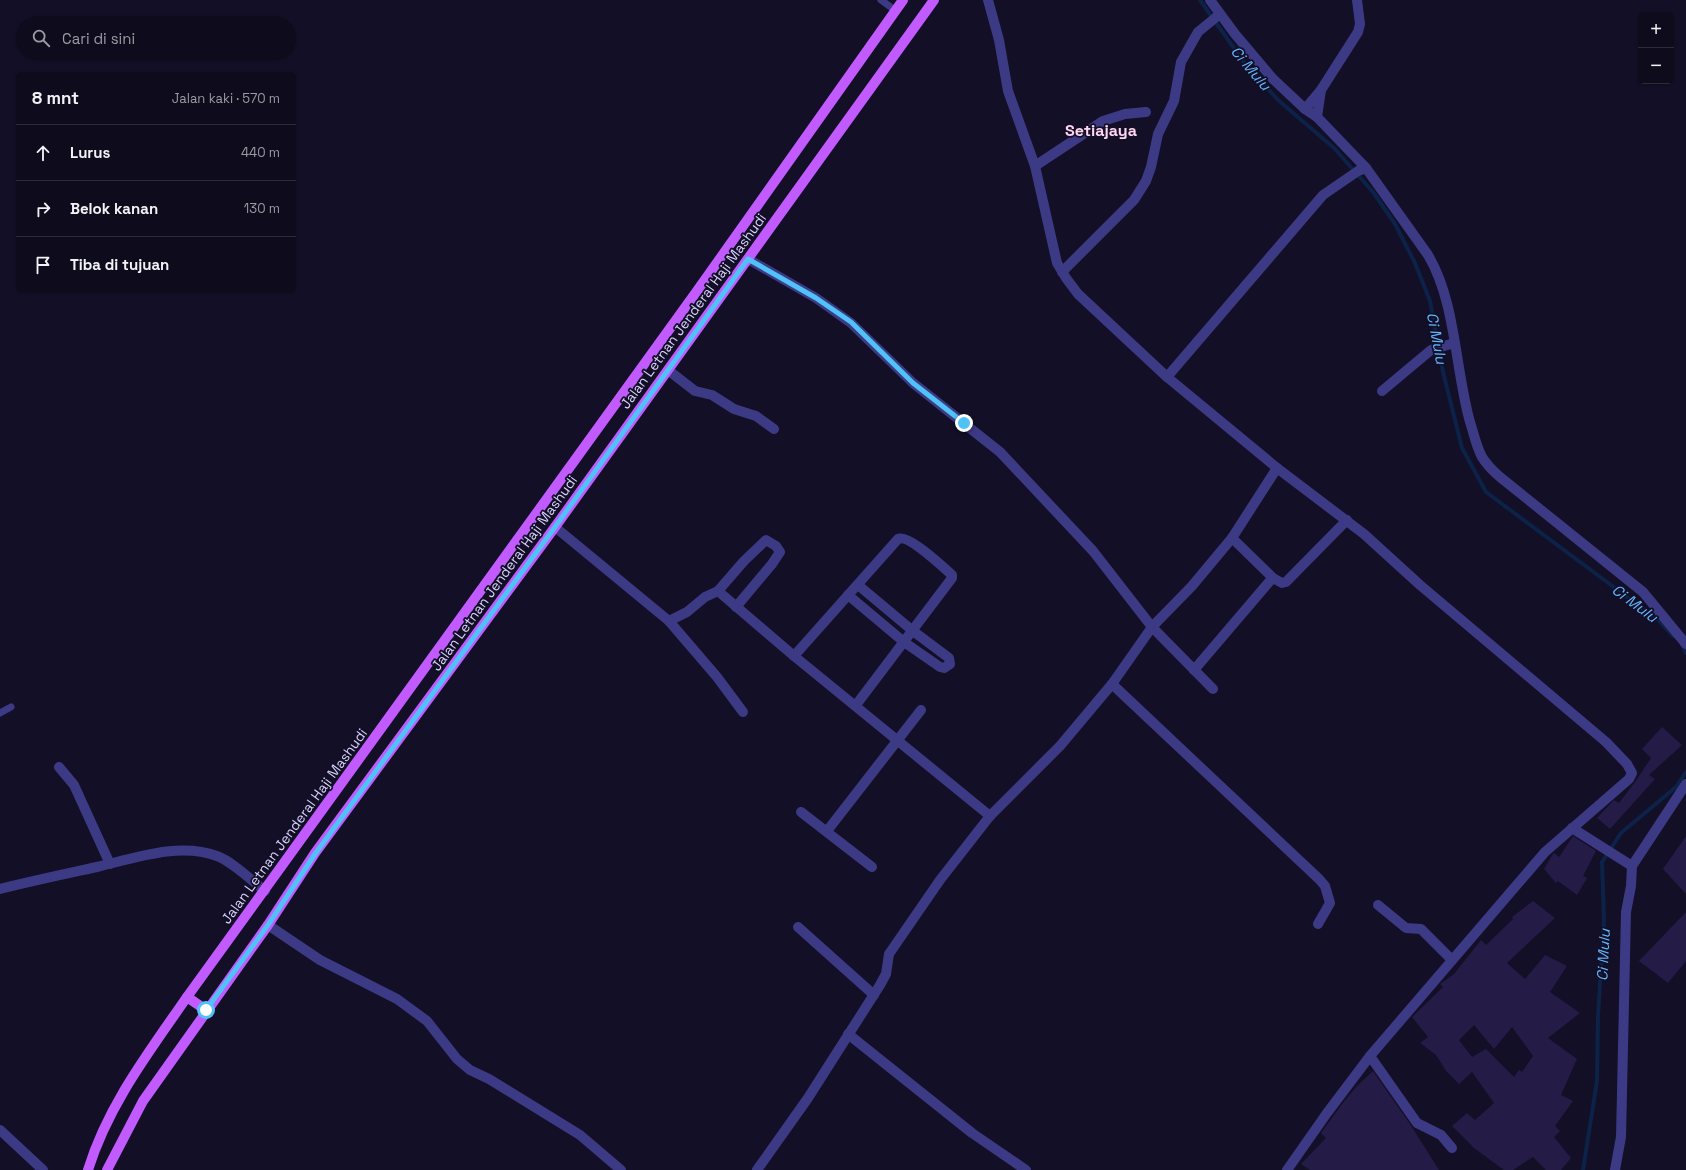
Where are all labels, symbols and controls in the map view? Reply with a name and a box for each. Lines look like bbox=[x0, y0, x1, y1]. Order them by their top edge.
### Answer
map controls bbox=[1638, 12, 1674, 84]
button: + bbox=[1638, 12, 1674, 48]
search box bbox=[16, 16, 296, 60]
icon: search bbox=[30, 27, 52, 49]
text: Cari di sini bbox=[62, 29, 135, 48]
water label: Ci Mulu bbox=[1227, 42, 1276, 95]
button: − bbox=[1638, 48, 1674, 84]
text: 8 mnt bbox=[32, 87, 79, 109]
text: Jalan kaki · 570 m bbox=[172, 90, 280, 107]
district label: Setiajaya bbox=[1065, 120, 1137, 141]
icon: ahead bbox=[32, 142, 54, 164]
text: Lurus bbox=[70, 143, 110, 162]
text: 440 m bbox=[241, 144, 280, 161]
icon: right bbox=[32, 198, 54, 220]
text: Belok kanan bbox=[70, 199, 158, 218]
text: 130 m bbox=[244, 200, 280, 217]
street label: Jalan Letnan Jenderal Haji Mashudi bbox=[616, 210, 770, 412]
icon: arrive bbox=[32, 254, 54, 276]
text: Tiba di tujuan bbox=[70, 255, 169, 274]
water label: Ci Mulu bbox=[1423, 311, 1451, 366]
route end bbox=[955, 414, 973, 432]
street label: Jalan Letnan Jenderal Haji Mashudi bbox=[427, 472, 581, 674]
water label: Ci Mulu bbox=[1608, 580, 1662, 627]
street label: Jalan Letnan Jenderal Haji Mashudi bbox=[217, 725, 371, 927]
water label: Ci Mulu bbox=[1592, 928, 1614, 982]
route start bbox=[197, 1001, 215, 1019]

